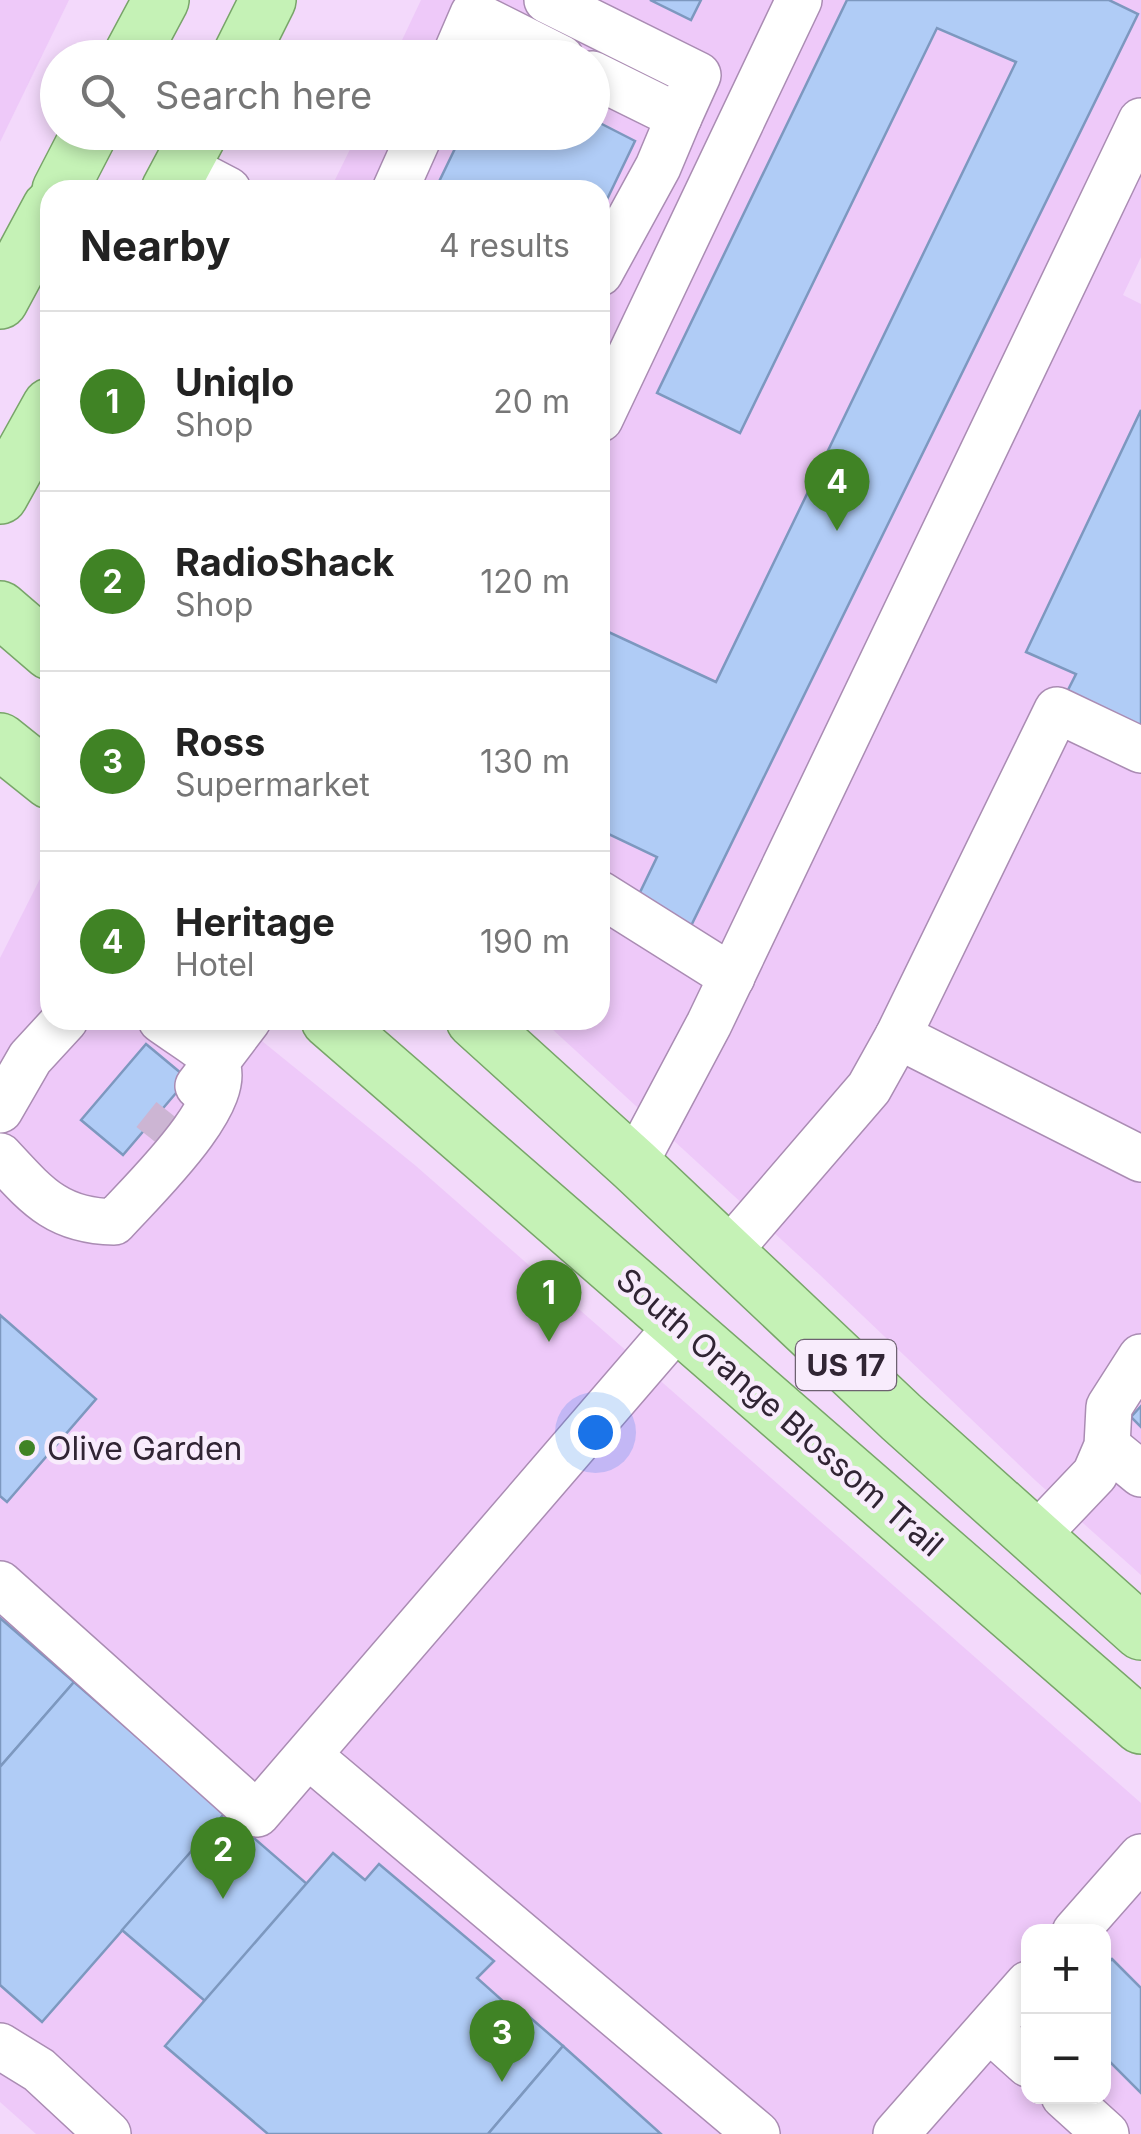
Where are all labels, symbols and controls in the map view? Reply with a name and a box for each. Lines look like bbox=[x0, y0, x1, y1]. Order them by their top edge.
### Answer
search box bbox=[40, 40, 610, 150]
icon: search bbox=[75, 68, 130, 123]
text: Search here bbox=[155, 72, 372, 118]
text: Nearby bbox=[80, 220, 231, 271]
text: 4 results bbox=[439, 226, 570, 265]
text: Uniqlo bbox=[175, 359, 294, 405]
text: 1 bbox=[106, 382, 119, 421]
text: 20 m bbox=[493, 382, 570, 421]
text: Shop bbox=[175, 405, 253, 444]
pin: 4 bbox=[804, 448, 870, 531]
text: RadioShack bbox=[175, 539, 394, 585]
text: 2 bbox=[102, 562, 123, 601]
text: 120 m bbox=[480, 562, 570, 601]
text: Shop bbox=[175, 585, 253, 624]
text: Ross bbox=[175, 719, 265, 765]
text: 3 bbox=[102, 742, 123, 781]
text: 130 m bbox=[480, 742, 570, 781]
text: Supermarket bbox=[175, 765, 370, 804]
text: Heritage bbox=[175, 899, 335, 945]
text: 4 bbox=[102, 922, 123, 961]
text: 190 m bbox=[480, 922, 570, 961]
text: Hotel bbox=[175, 945, 255, 984]
pin: 1 bbox=[516, 1260, 582, 1342]
street label: South Orange Blossom Trail bbox=[609, 1260, 951, 1564]
road number: US 17 bbox=[796, 1340, 896, 1390]
your location bbox=[570, 1407, 621, 1458]
place label: Olive Garden bbox=[47, 1429, 243, 1468]
marker: Olive Garden bbox=[16, 1437, 38, 1459]
pin: 2 bbox=[190, 1816, 256, 1899]
map controls bbox=[1021, 1924, 1111, 2104]
button: + bbox=[1021, 1924, 1111, 2014]
pin: 3 bbox=[470, 2000, 534, 2082]
button: − bbox=[1021, 2014, 1111, 2104]

